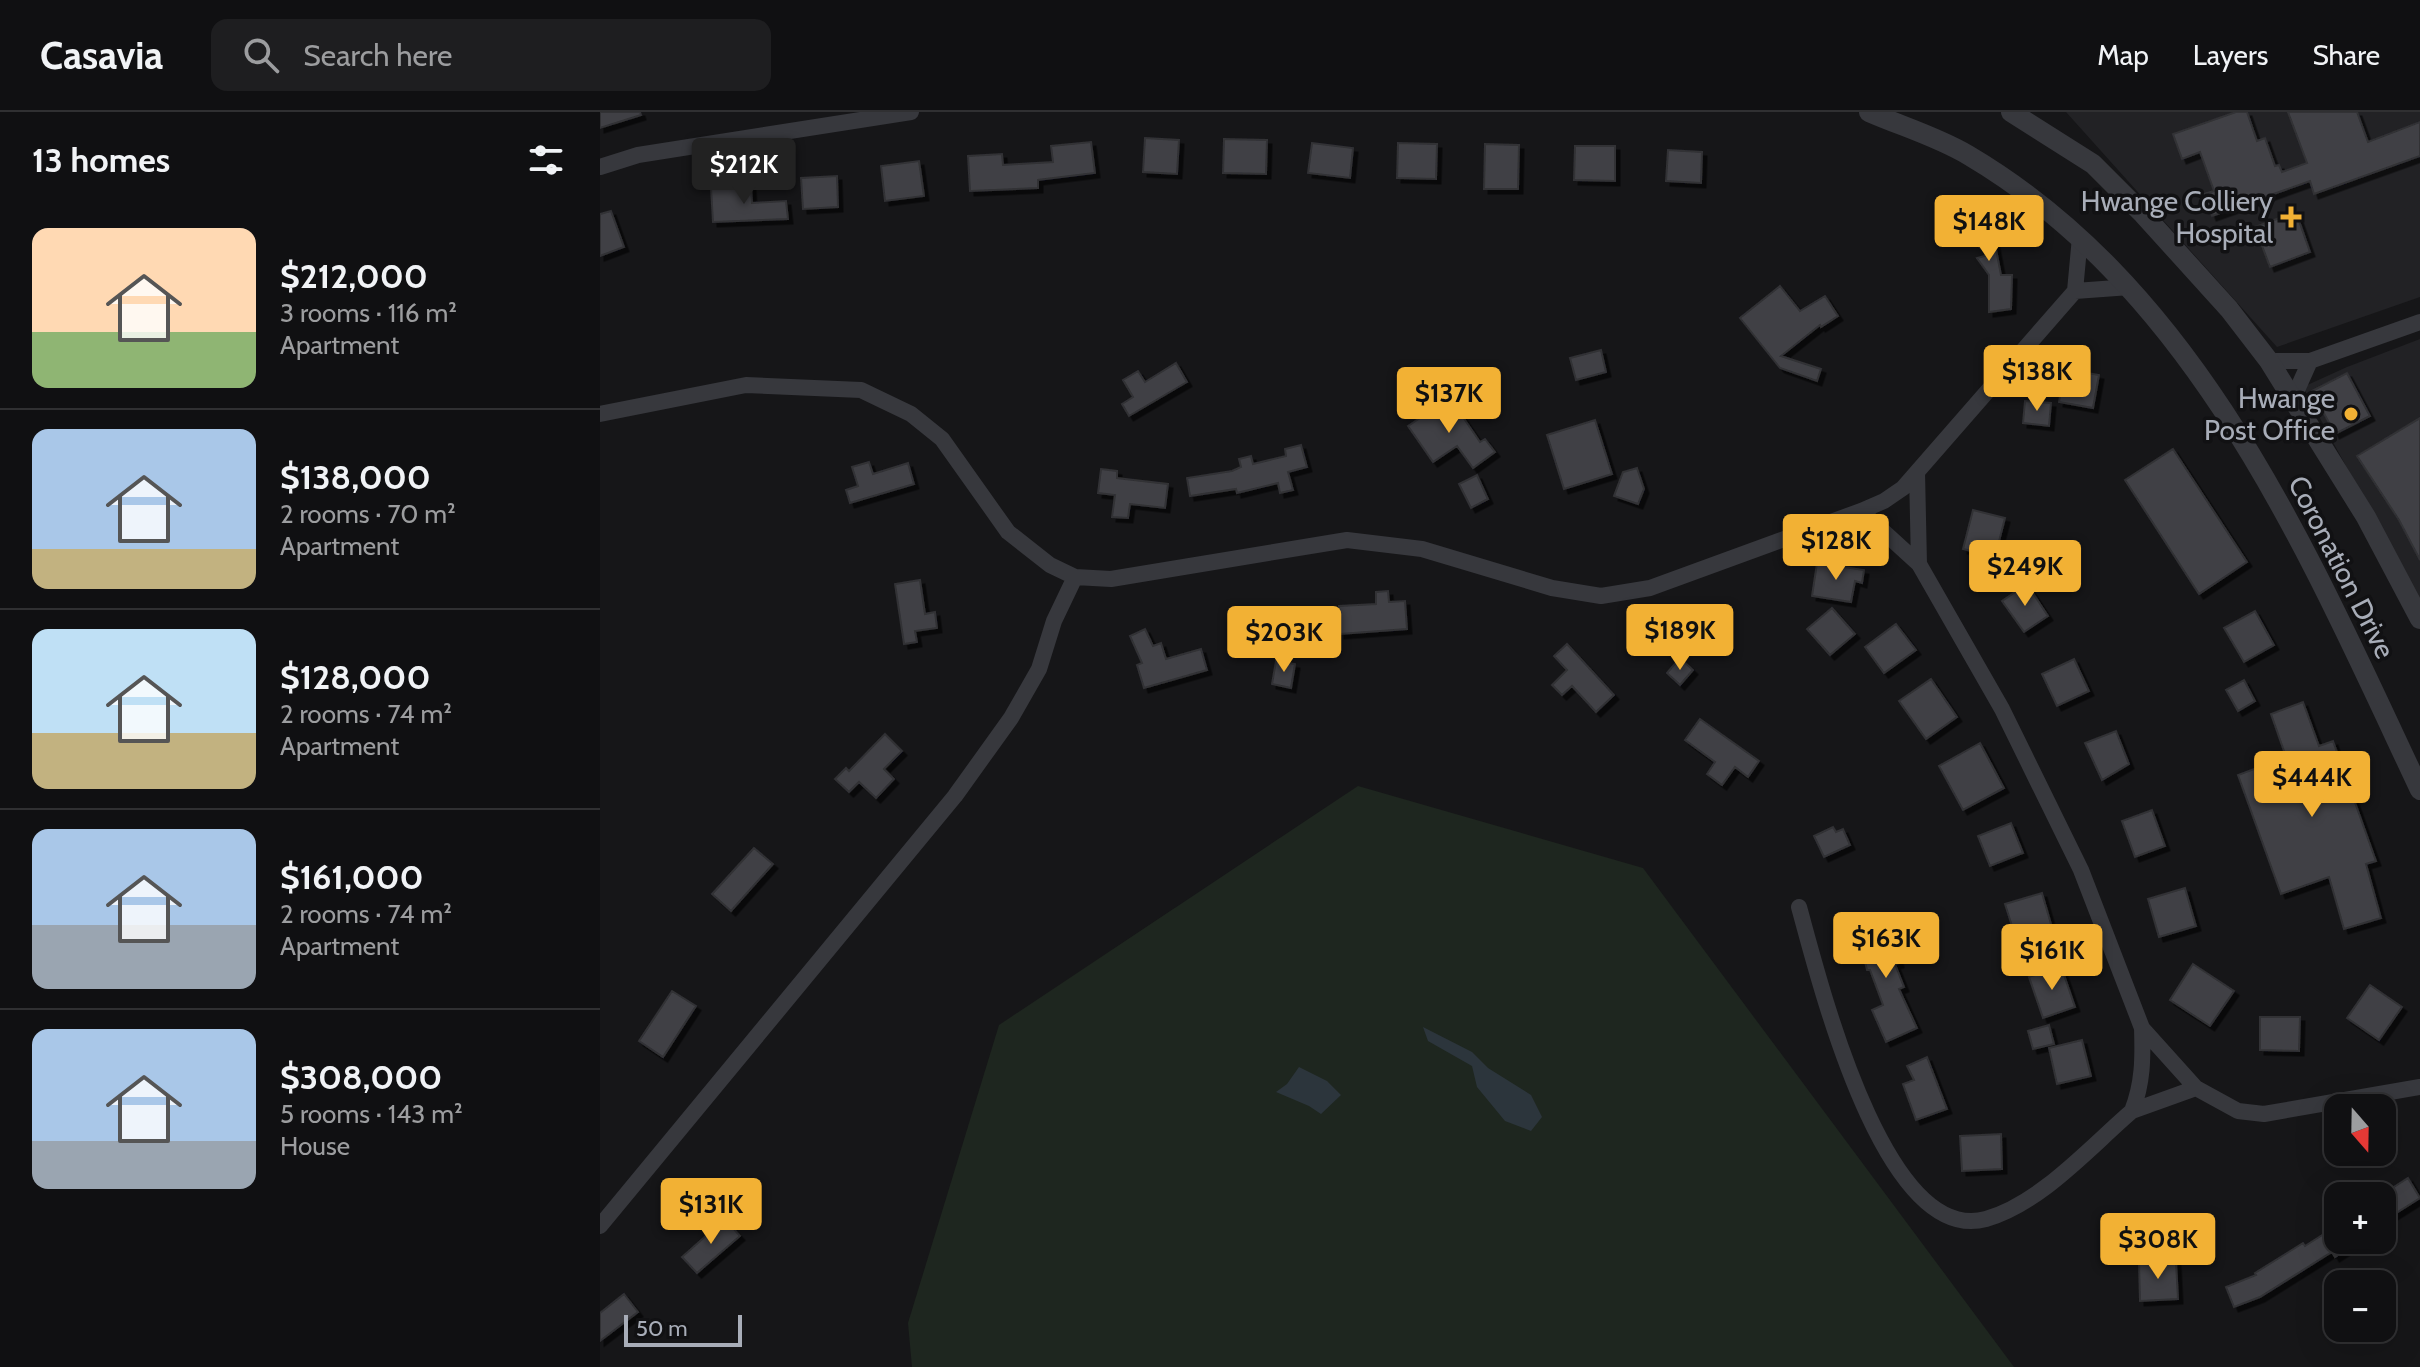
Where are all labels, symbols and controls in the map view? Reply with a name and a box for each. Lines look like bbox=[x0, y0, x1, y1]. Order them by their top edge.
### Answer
search box bbox=[211, 19, 771, 91]
text: Casavia bbox=[40, 32, 163, 79]
icon: search bbox=[239, 33, 283, 77]
text: Search here bbox=[303, 37, 452, 74]
text: Map bbox=[2097, 38, 2149, 72]
text: Layers bbox=[2193, 38, 2268, 72]
text: Share bbox=[2312, 38, 2380, 72]
icon: filters bbox=[524, 138, 568, 182]
pin: $212K bbox=[688, 138, 800, 206]
text: 13 homes bbox=[32, 139, 170, 181]
text: $212K bbox=[710, 148, 778, 180]
place label: Hwange Colliery Hospital bbox=[2081, 184, 2273, 250]
pin: $148K bbox=[1933, 195, 2045, 263]
text: $148K bbox=[1953, 205, 2025, 237]
marker: Hwange Colliery Hospital bbox=[2280, 206, 2302, 228]
text: $212,000 bbox=[280, 255, 428, 297]
icon: home bbox=[96, 260, 192, 356]
text: 3 rooms · 116 m² bbox=[280, 297, 457, 329]
text: Apartment bbox=[280, 329, 399, 361]
pin: $138K bbox=[1981, 345, 2093, 413]
text: $138K bbox=[2002, 355, 2072, 387]
pin: $137K bbox=[1393, 367, 1505, 435]
text: $137K bbox=[1415, 377, 1483, 409]
place label: Hwange Post Office bbox=[2204, 381, 2335, 447]
marker: Hwange Post Office bbox=[2342, 405, 2360, 423]
text: $138,000 bbox=[280, 456, 431, 498]
icon: home bbox=[96, 461, 192, 557]
street label: Coronation Drive bbox=[2281, 470, 2403, 664]
text: 2 rooms · 70 m² bbox=[280, 498, 456, 530]
pin: $128K bbox=[1780, 514, 1892, 582]
text: $128K bbox=[1801, 524, 1871, 556]
text: Apartment bbox=[280, 530, 399, 562]
pin: $249K bbox=[1969, 540, 2081, 608]
text: $249K bbox=[1987, 550, 2063, 582]
pin: $189K bbox=[1624, 604, 1736, 672]
pin: $203K bbox=[1228, 606, 1340, 674]
text: $189K bbox=[1644, 614, 1716, 646]
text: $203K bbox=[1245, 616, 1323, 648]
text: $128,000 bbox=[280, 656, 430, 698]
icon: home bbox=[96, 661, 192, 757]
text: 2 rooms · 74 m² bbox=[280, 698, 452, 730]
text: Apartment bbox=[280, 730, 399, 762]
pin: $444K bbox=[2256, 751, 2368, 819]
text: $444K bbox=[2272, 761, 2352, 793]
text: $161,000 bbox=[280, 856, 424, 898]
icon: home bbox=[96, 861, 192, 957]
text: 2 rooms · 74 m² bbox=[280, 898, 452, 930]
pin: $163K bbox=[1830, 912, 1942, 980]
text: $163K bbox=[1851, 922, 1921, 954]
pin: $161K bbox=[1996, 924, 2108, 992]
text: Apartment bbox=[280, 930, 399, 962]
text: $161K bbox=[2019, 934, 2085, 966]
text: $308,000 bbox=[280, 1056, 442, 1098]
icon: home bbox=[96, 1061, 192, 1157]
north arrow bbox=[2324, 1094, 2396, 1166]
map controls bbox=[2324, 1094, 2396, 1342]
text: 5 rooms · 143 m² bbox=[280, 1098, 463, 1130]
text: House bbox=[280, 1130, 350, 1162]
pin: $131K bbox=[655, 1178, 767, 1246]
button: + bbox=[2324, 1182, 2396, 1254]
text: $131K bbox=[679, 1188, 743, 1220]
pin: $308K bbox=[2102, 1213, 2214, 1281]
text: $308K bbox=[2118, 1223, 2198, 1255]
button: − bbox=[2324, 1270, 2396, 1342]
scale bar bbox=[624, 1311, 742, 1347]
text: 50 m bbox=[636, 1315, 688, 1342]

